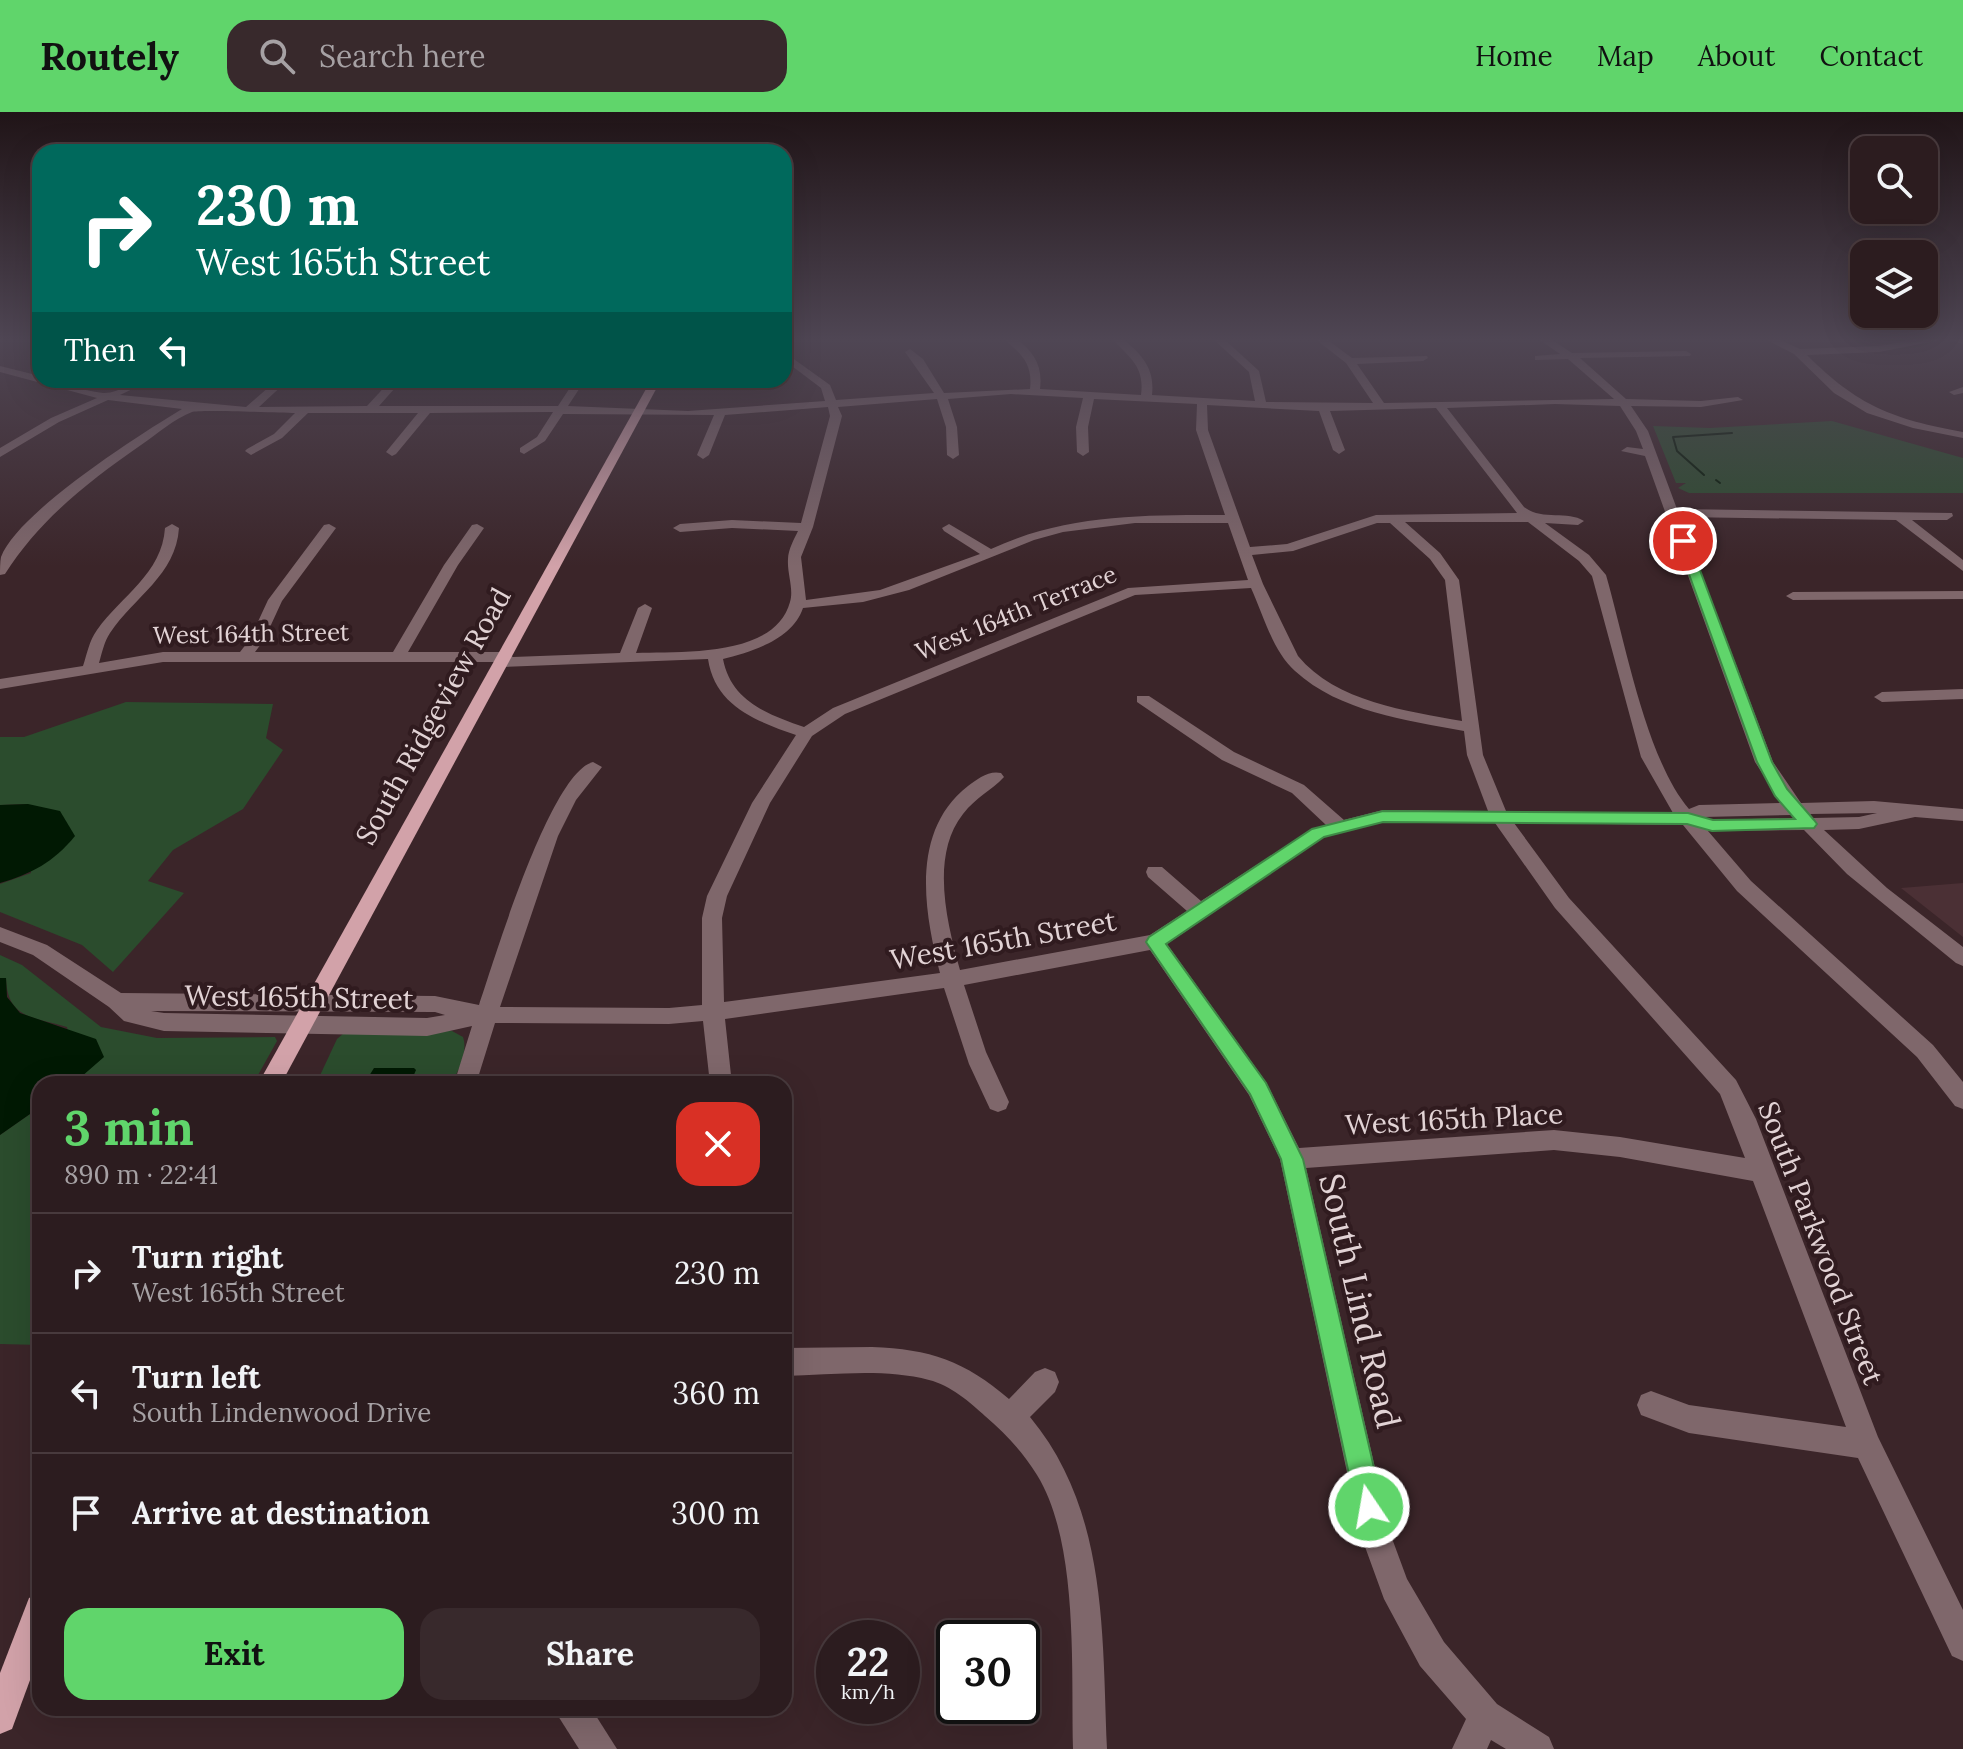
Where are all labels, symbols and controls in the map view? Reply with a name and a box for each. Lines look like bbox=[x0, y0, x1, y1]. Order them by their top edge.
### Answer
search box bbox=[227, 20, 787, 92]
text: Routely bbox=[40, 32, 179, 80]
icon: search bbox=[255, 34, 299, 78]
text: Search here bbox=[319, 37, 486, 75]
text: Home bbox=[1475, 38, 1553, 74]
text: Map bbox=[1597, 38, 1654, 74]
text: About bbox=[1698, 38, 1775, 74]
text: Contact bbox=[1819, 38, 1923, 74]
map controls bbox=[1850, 136, 1938, 328]
button: search bbox=[1850, 136, 1938, 224]
text: 230 m bbox=[196, 169, 359, 240]
icon: right bbox=[64, 176, 168, 280]
text: West 165th Street bbox=[196, 239, 491, 285]
button: layers bbox=[1850, 240, 1938, 328]
icon: left bbox=[152, 328, 196, 372]
text: Then bbox=[64, 331, 136, 369]
pin bbox=[1649, 507, 1717, 575]
icon: arrive bbox=[1661, 519, 1705, 563]
street label: West 164th Terrace bbox=[911, 558, 1121, 667]
street label: South Ridgeview Road bbox=[347, 581, 519, 851]
street label: West 164th Street bbox=[153, 616, 350, 651]
street label: West 165th Street bbox=[887, 902, 1119, 978]
street label: West 165th Street bbox=[184, 977, 414, 1017]
street label: West 165th Place bbox=[1344, 1095, 1564, 1143]
street label: South Parkwood Street bbox=[1750, 1096, 1892, 1390]
text: 3 min bbox=[64, 1097, 194, 1158]
button: close bbox=[676, 1102, 760, 1186]
text: 890 m · 22:41 bbox=[64, 1158, 218, 1191]
street label: South Lind Road bbox=[1310, 1169, 1411, 1432]
text: Turn right bbox=[132, 1238, 283, 1276]
icon: right bbox=[64, 1251, 108, 1295]
text: 230 m bbox=[674, 1254, 760, 1292]
text: West 165th Street bbox=[132, 1276, 345, 1309]
text: Turn left bbox=[132, 1358, 260, 1396]
icon: left bbox=[64, 1371, 108, 1415]
text: 360 m bbox=[673, 1374, 760, 1412]
text: South Lindenwood Drive bbox=[132, 1396, 431, 1429]
position arrow bbox=[1327, 1465, 1411, 1549]
icon: arrive bbox=[64, 1491, 108, 1535]
text: Arrive at destination bbox=[132, 1494, 430, 1532]
text: 300 m bbox=[671, 1494, 760, 1532]
button: Exit bbox=[64, 1608, 404, 1700]
button: Share bbox=[420, 1608, 760, 1700]
speed limit sign: 30 bbox=[936, 1620, 1040, 1724]
text: 22 bbox=[847, 1636, 889, 1687]
text: km/h bbox=[841, 1679, 895, 1704]

